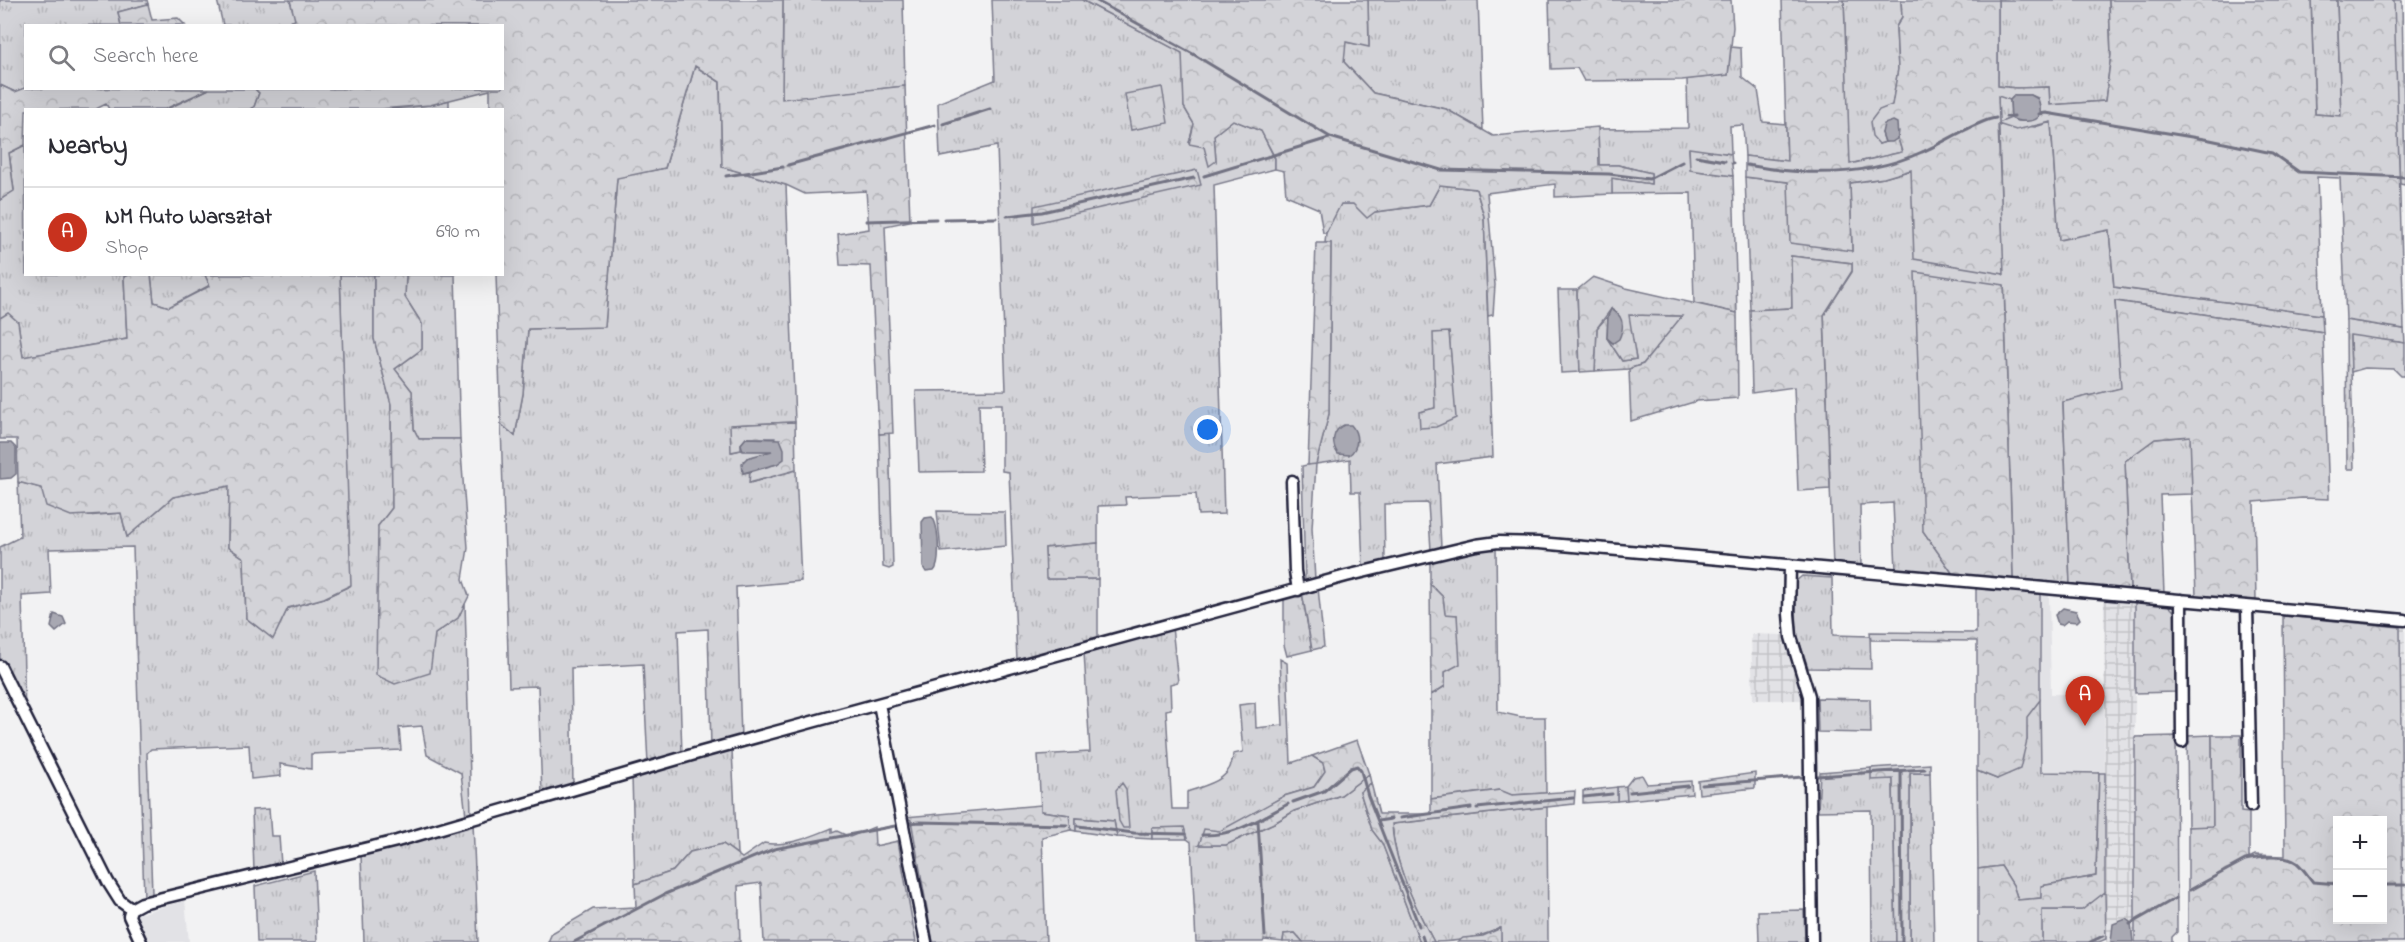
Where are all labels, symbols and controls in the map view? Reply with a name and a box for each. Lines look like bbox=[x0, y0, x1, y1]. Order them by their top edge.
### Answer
search box bbox=[24, 24, 504, 90]
icon: search bbox=[45, 41, 78, 74]
text: Search here bbox=[93, 41, 198, 73]
text: Nearby bbox=[48, 128, 127, 166]
text: NM Auto Warsztat bbox=[105, 202, 272, 234]
text: A bbox=[61, 218, 74, 247]
text: 690 m bbox=[436, 218, 480, 247]
text: Shop bbox=[105, 234, 149, 263]
your location bbox=[1193, 415, 1222, 444]
pin: A bbox=[2066, 676, 2104, 726]
map controls bbox=[2333, 816, 2387, 924]
button: + bbox=[2333, 816, 2387, 870]
button: − bbox=[2333, 870, 2387, 924]

